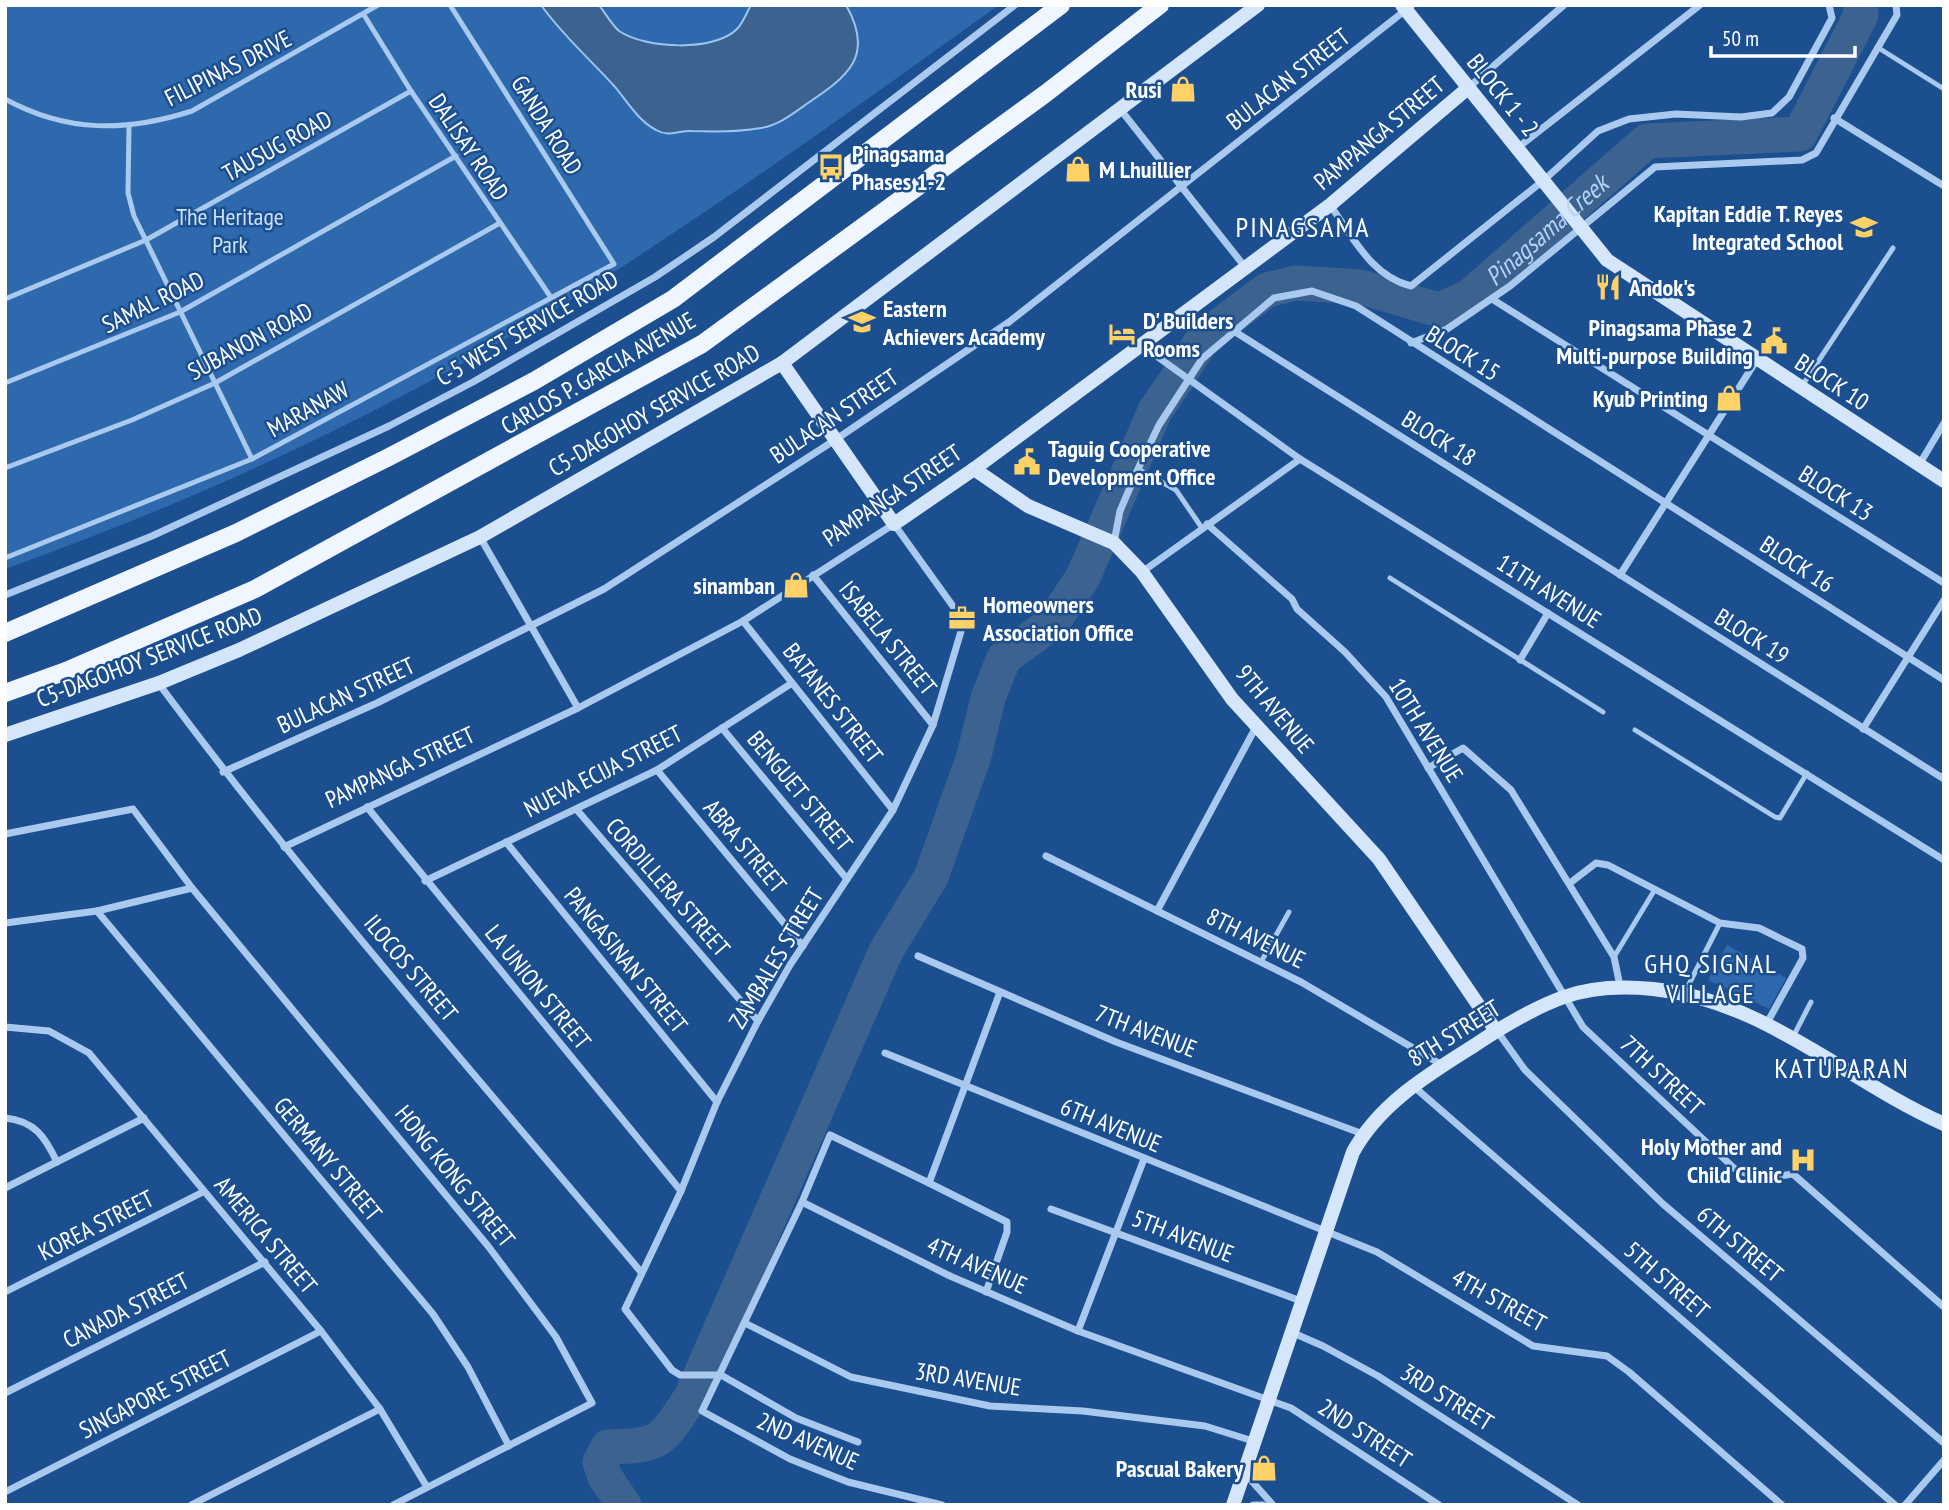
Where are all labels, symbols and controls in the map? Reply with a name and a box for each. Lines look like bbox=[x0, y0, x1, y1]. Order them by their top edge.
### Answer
scale bar bbox=[1711, 14, 1854, 58]
street label: BULACAN STREET bbox=[1220, 21, 1356, 137]
street label: FILIPINAS DRIVE bbox=[159, 23, 297, 113]
text: 50 m bbox=[1722, 25, 1759, 52]
street label: BLOCK 1 - 2 bbox=[1460, 47, 1546, 143]
street label: PAMPANGA STREET bbox=[1307, 69, 1451, 197]
street label: GANDA ROAD bbox=[504, 70, 590, 180]
place label: Rusi bbox=[1125, 74, 1162, 105]
shop icon: Rusi bbox=[1168, 74, 1198, 104]
street label: DALISAY ROAD bbox=[422, 88, 516, 206]
street label: TAUSUG ROAD bbox=[217, 103, 337, 189]
place label: Pinagsama Phases 1-2 bbox=[852, 138, 946, 197]
bus stop icon: Pinagsama Phases 1-2 bbox=[816, 152, 846, 182]
shop icon: M Lhuillier bbox=[1063, 154, 1093, 184]
place label: M Lhuillier bbox=[1099, 154, 1192, 185]
water label: Pinagsama Creek bbox=[1478, 165, 1617, 292]
place label: Kapitan Eddie T. Reyes Integrated School bbox=[1654, 198, 1843, 257]
park label: The Heritage Park bbox=[176, 201, 284, 260]
district label: PINAGSAMA bbox=[1236, 208, 1370, 245]
school or university icon: Kapitan Eddie T. Reyes Integrated School bbox=[1849, 212, 1879, 242]
street label: C-5 WEST SERVICE ROAD bbox=[430, 263, 624, 393]
street label: SAMAL ROAD bbox=[97, 264, 209, 340]
restaurant icon: Andok's bbox=[1593, 272, 1623, 302]
place label: Andok's bbox=[1628, 272, 1695, 303]
place label: Eastern Achievers Academy bbox=[882, 293, 1045, 352]
street label: SUBANON ROAD bbox=[182, 295, 318, 387]
street label: CARLOS P. GARCIA AVENUE bbox=[495, 305, 701, 441]
place label: D' Builders Rooms bbox=[1143, 305, 1233, 364]
school or university icon: Eastern Achievers Academy bbox=[847, 307, 877, 337]
place label: Pinagsama Phase 2 Multi-purpose Building bbox=[1556, 312, 1753, 371]
street label: BLOCK 15 bbox=[1420, 318, 1506, 388]
hotel icon: D' Builders Rooms bbox=[1107, 319, 1137, 349]
public building icon: Pinagsama Phase 2 Multi-purpose Building bbox=[1759, 326, 1789, 356]
street label: C5-DAGOHOY SERVICE ROAD bbox=[543, 337, 765, 483]
street label: BLOCK 10 bbox=[1789, 347, 1875, 417]
street label: BULACAN STREET bbox=[764, 362, 904, 470]
street label: MARANAW bbox=[262, 374, 354, 444]
place label: Kyub Printing bbox=[1593, 383, 1708, 414]
shop icon: Kyub Printing bbox=[1714, 383, 1744, 413]
street label: BLOCK 18 bbox=[1396, 403, 1482, 473]
place label: Taguig Cooperative Development Office bbox=[1048, 433, 1215, 492]
street label: PAMPANGA STREET bbox=[816, 437, 968, 553]
public building icon: Taguig Cooperative Development Office bbox=[1012, 447, 1042, 477]
street label: BLOCK 13 bbox=[1793, 458, 1879, 528]
street label: BLOCK 16 bbox=[1754, 529, 1840, 599]
street label: 11TH AVENUE bbox=[1491, 547, 1607, 635]
place label: sinamban bbox=[693, 570, 775, 601]
shop icon: sinamban bbox=[781, 570, 811, 600]
street label: ISABELA STREET bbox=[832, 574, 944, 702]
place label: Homeowners Association Office bbox=[982, 589, 1134, 648]
street label: C5-DAGOHOY SERVICE ROAD bbox=[32, 600, 266, 714]
street label: BLOCK 19 bbox=[1709, 601, 1795, 671]
office icon: Homeowners Association Office bbox=[947, 603, 977, 633]
street label: BATANES STREET bbox=[776, 637, 890, 770]
street label: BULACAN STREET bbox=[272, 649, 420, 740]
street label: 9TH AVENUE bbox=[1229, 658, 1321, 760]
street label: 10TH AVENUE bbox=[1382, 672, 1470, 788]
street label: NUEVA ECIJA STREET bbox=[519, 718, 688, 824]
street label: PAMPANGA STREET bbox=[320, 719, 480, 815]
street label: BENGUET STREET bbox=[741, 724, 860, 858]
street label: ABRA STREET bbox=[697, 793, 793, 899]
street label: CORDILLERA STREET bbox=[599, 811, 737, 963]
street label: PANGASINAN STREET bbox=[558, 881, 695, 1039]
street label: ZAMBALES STREET bbox=[722, 882, 830, 1034]
street label: 8TH AVENUE bbox=[1201, 901, 1311, 975]
street label: ILOCOS STREET bbox=[357, 908, 465, 1028]
street label: LA UNION STREET bbox=[478, 918, 598, 1056]
district label: GHQ SIGNAL VILLAGE bbox=[1644, 947, 1778, 1010]
street label: 8TH STREET bbox=[1402, 992, 1506, 1074]
street label: 7TH AVENUE bbox=[1091, 997, 1201, 1065]
street label: 7TH STREET bbox=[1614, 1028, 1711, 1122]
district label: KATUPARAN bbox=[1774, 1049, 1910, 1086]
street label: GERMANY STREET bbox=[267, 1091, 389, 1228]
street label: 6TH AVENUE bbox=[1056, 1091, 1166, 1159]
street label: HONG KONG STREET bbox=[388, 1099, 522, 1254]
place label: Holy Mother and Child Clinic bbox=[1641, 1131, 1783, 1190]
hospital icon: Holy Mother and Child Clinic bbox=[1788, 1145, 1818, 1175]
street label: AMERICA STREET bbox=[208, 1170, 324, 1300]
street label: KOREA STREET bbox=[33, 1183, 159, 1267]
street label: 6TH STREET bbox=[1690, 1199, 1790, 1289]
street label: 5TH AVENUE bbox=[1128, 1202, 1238, 1270]
street label: 4TH AVENUE bbox=[922, 1229, 1032, 1301]
street label: 5TH STREET bbox=[1618, 1234, 1716, 1326]
street label: 4TH STREET bbox=[1446, 1261, 1552, 1339]
street label: CANADA STREET bbox=[58, 1265, 195, 1355]
street label: SINGAPORE STREET bbox=[74, 1342, 236, 1446]
street label: 3RD AVENUE bbox=[913, 1355, 1023, 1403]
street label: 3RD STREET bbox=[1395, 1356, 1499, 1438]
street label: 2ND STREET bbox=[1312, 1391, 1418, 1475]
street label: 2ND AVENUE bbox=[752, 1405, 864, 1477]
place label: Pascual Bakery bbox=[1116, 1453, 1243, 1484]
shop icon: Pascual Bakery bbox=[1249, 1453, 1279, 1483]

